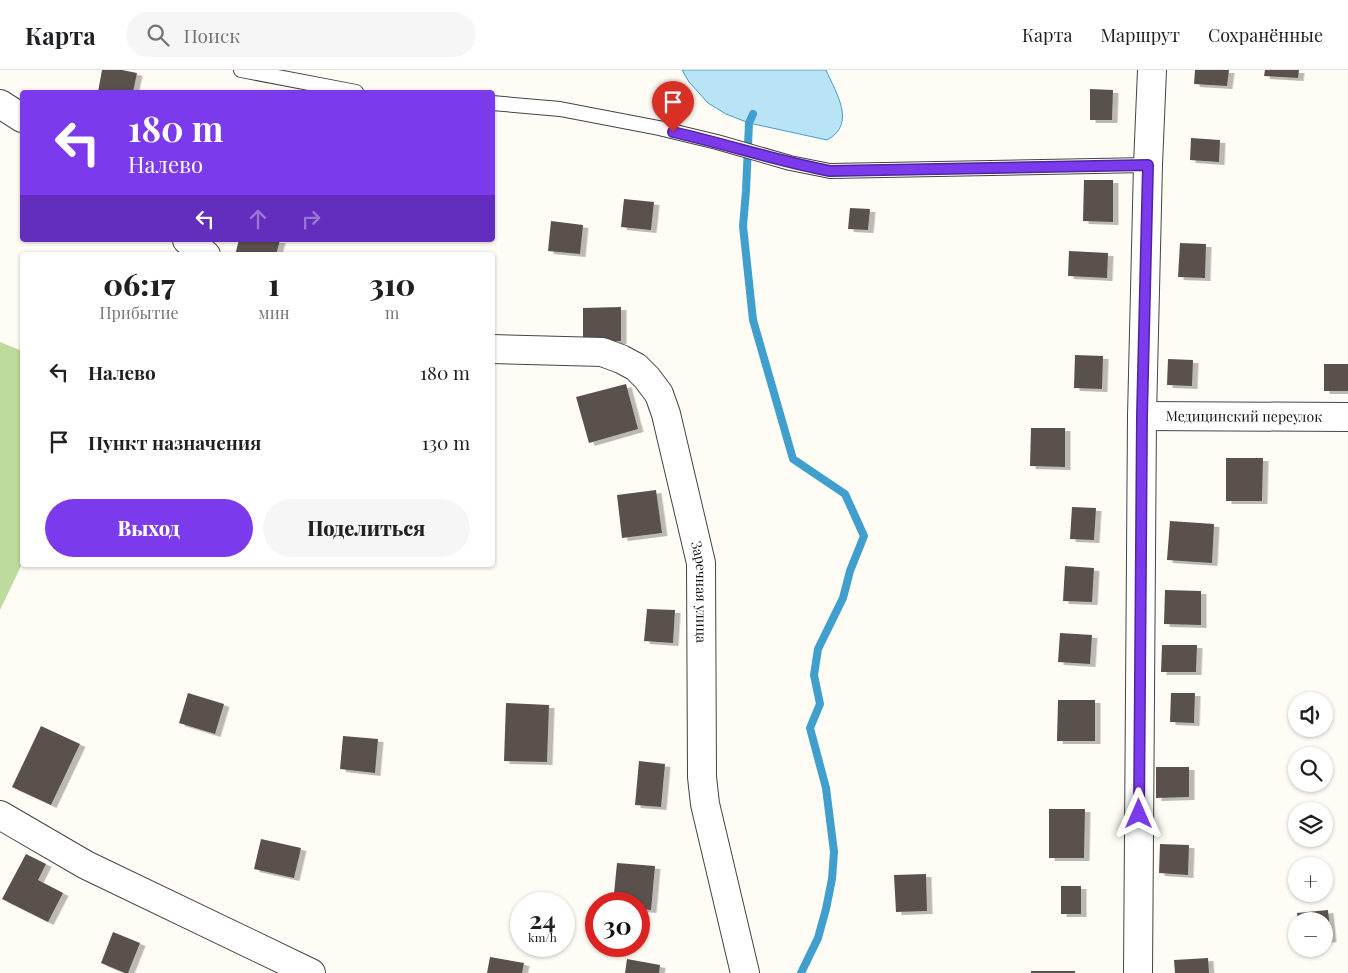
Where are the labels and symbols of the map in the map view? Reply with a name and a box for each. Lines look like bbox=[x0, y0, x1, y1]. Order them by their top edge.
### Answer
pin bbox=[652, 81, 694, 132]
street label: Медицинский переулок bbox=[1166, 406, 1322, 426]
street label: Заречная улица bbox=[687, 539, 711, 643]
position arrow bbox=[1112, 787, 1164, 839]
speed limit sign: 30 bbox=[585, 892, 650, 957]

